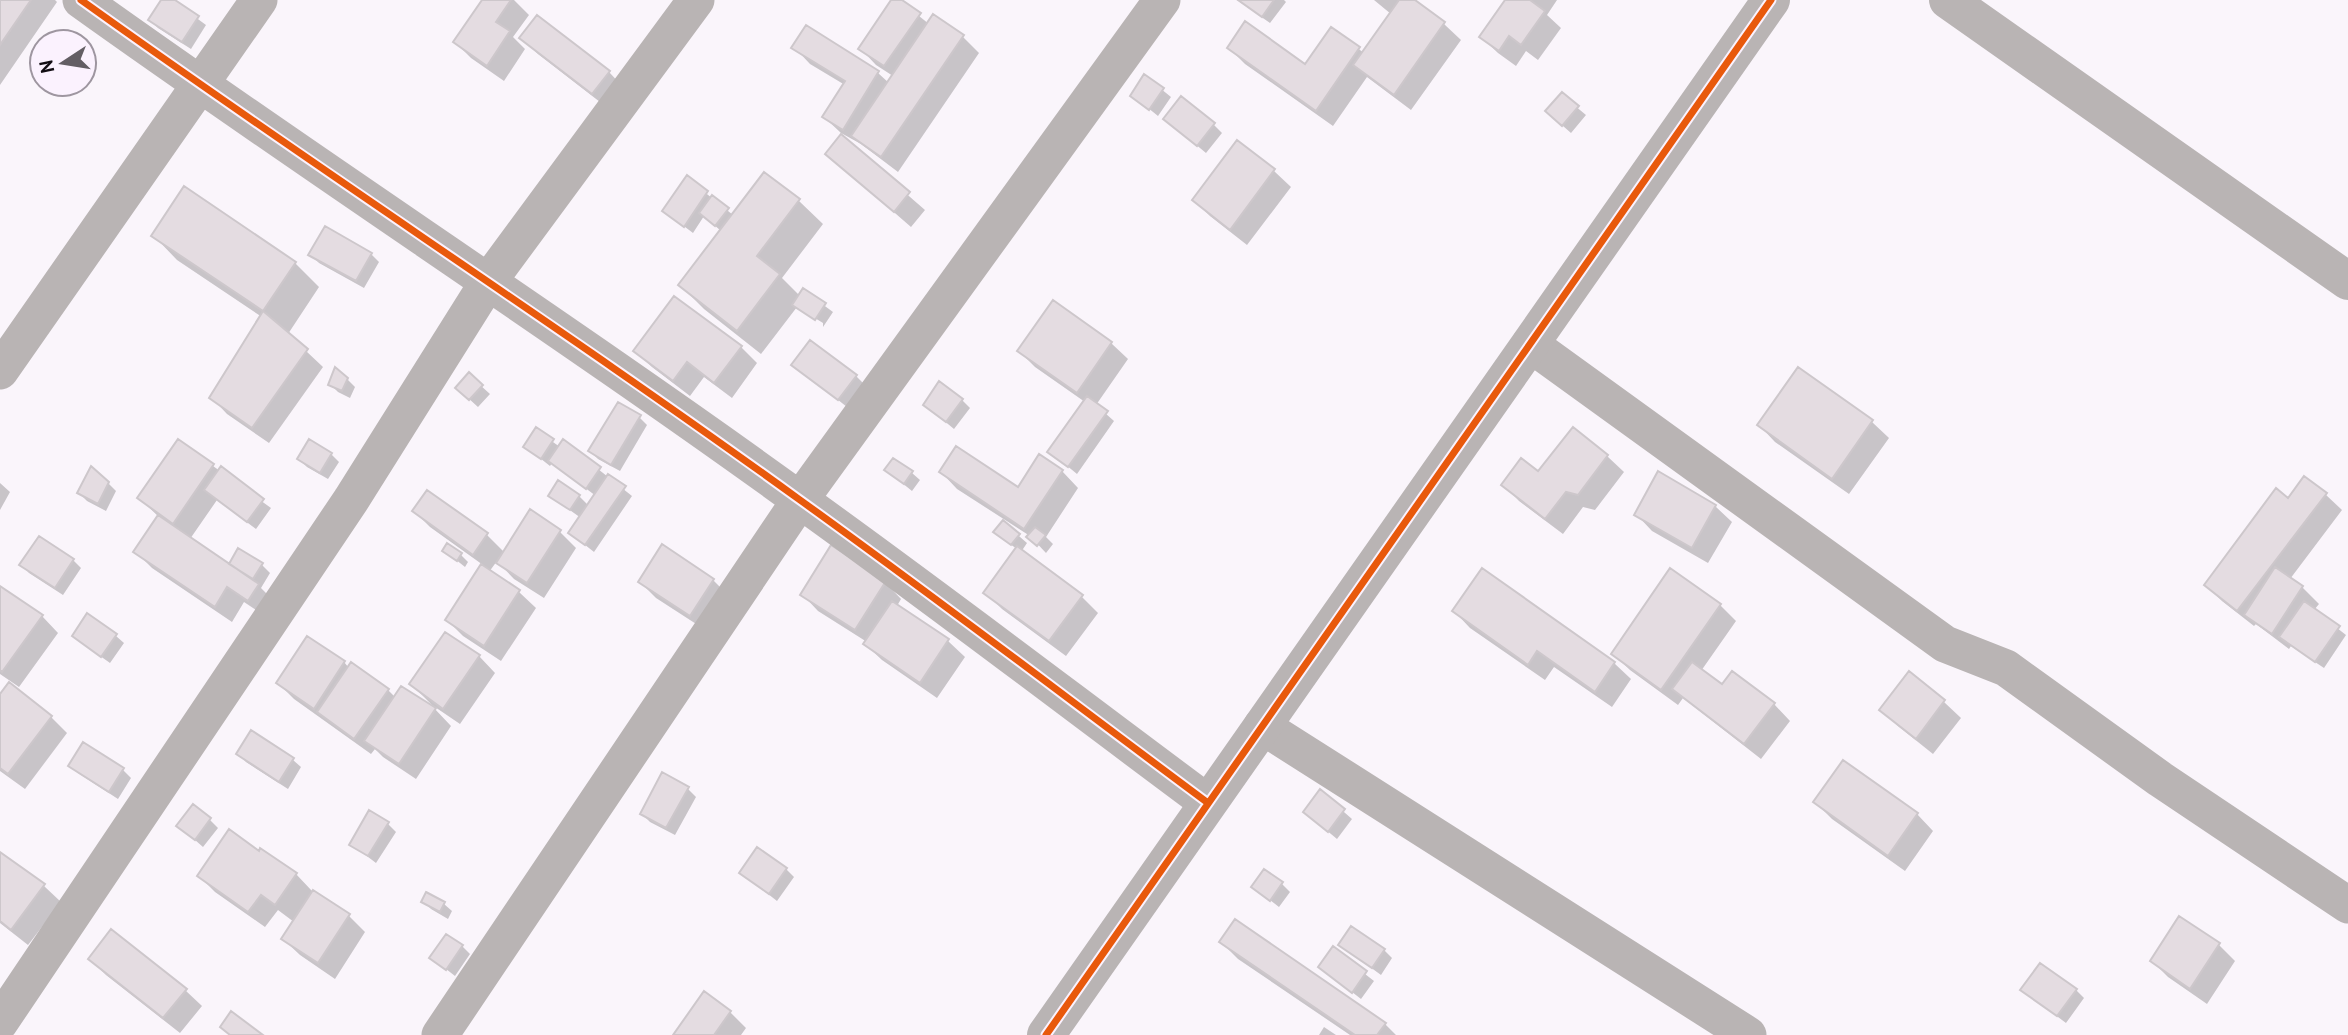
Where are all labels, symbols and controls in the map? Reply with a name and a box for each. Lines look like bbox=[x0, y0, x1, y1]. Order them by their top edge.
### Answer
north arrow bbox=[28, 28, 98, 98]
text: N bbox=[33, 58, 59, 75]

